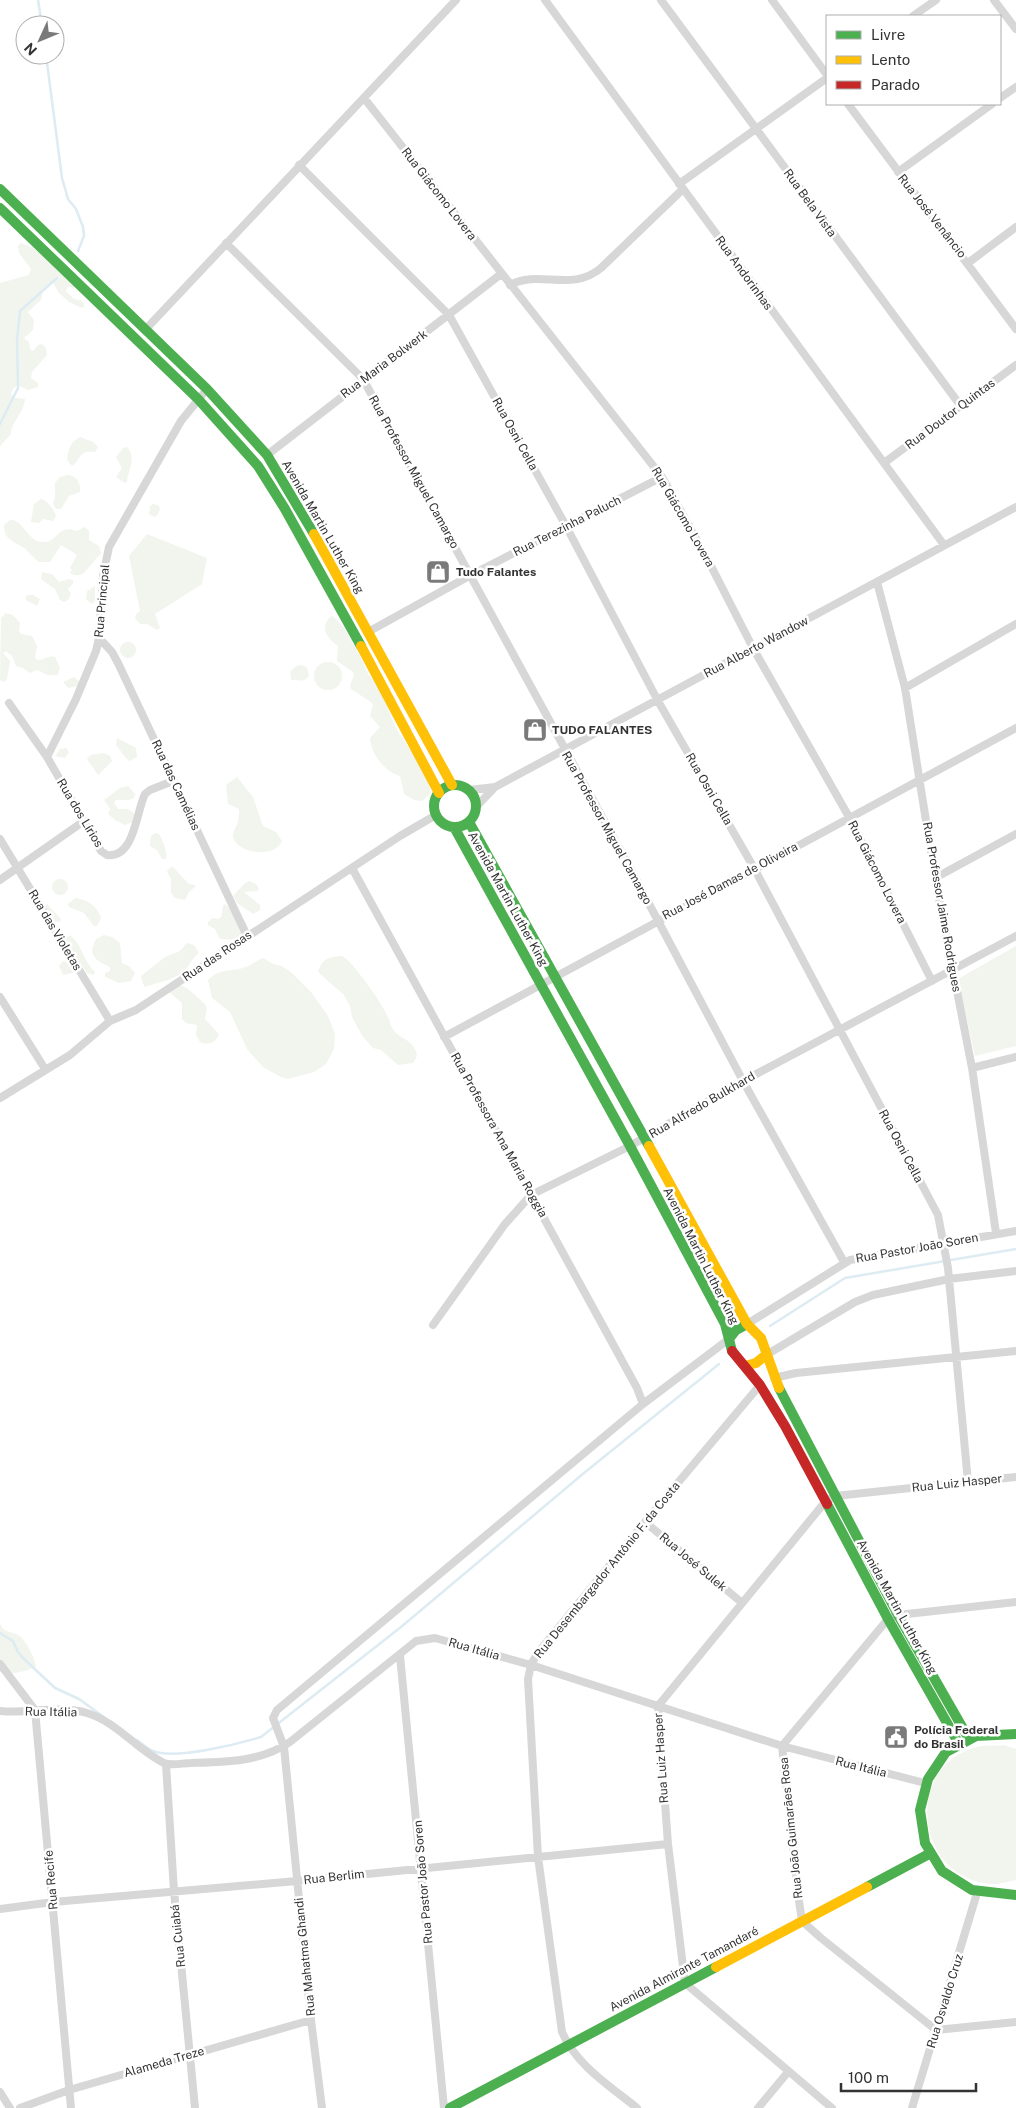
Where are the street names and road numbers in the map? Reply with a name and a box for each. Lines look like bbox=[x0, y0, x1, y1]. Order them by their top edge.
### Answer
street label: Rua Giácomo Lovera bbox=[399, 145, 479, 243]
street label: Rua Bela Vista bbox=[781, 166, 839, 240]
street label: Rua José Venâncio bbox=[895, 171, 969, 261]
street label: Rua Andorinhas bbox=[712, 233, 776, 313]
street label: Rua Maria Bolwerk bbox=[338, 327, 430, 401]
street label: Rua Doutor Quintas bbox=[902, 376, 998, 452]
street label: Rua Professor Miguel Camargo bbox=[366, 393, 462, 551]
street label: Rua Osni Cella bbox=[489, 395, 541, 473]
street label: Avenida Martin Luther King bbox=[279, 458, 367, 596]
street label: Rua Giácomo Lovera bbox=[649, 464, 717, 570]
street label: Rua Terezinha Paluch bbox=[511, 493, 623, 559]
street label: Rua Principal bbox=[92, 563, 112, 638]
street label: Rua Alberto Wandow bbox=[701, 613, 811, 681]
street label: Rua das Camélias bbox=[149, 738, 203, 832]
street label: Rua Professor Miguel Camargo bbox=[559, 749, 655, 907]
street label: Rua Osni Cella bbox=[683, 750, 735, 828]
street label: Rua dos Lírios bbox=[54, 776, 106, 850]
street label: Rua Giácomo Lovera bbox=[845, 818, 909, 926]
street label: Rua Professor Jaime Rodrigues bbox=[920, 821, 964, 993]
street label: Avenida Martin Luther King bbox=[465, 829, 551, 969]
street label: Rua José Damas de Oliveira bbox=[660, 839, 800, 923]
street label: Rua das Violetas bbox=[25, 887, 85, 973]
street label: Rua das Rosas bbox=[180, 928, 254, 984]
street label: Rua Professora Ana Maria Roggia bbox=[448, 1050, 550, 1220]
street label: Rua Alfredo Bulkhard bbox=[647, 1069, 757, 1141]
street label: Rua Osni Cella bbox=[876, 1107, 926, 1185]
street label: Avenida Martin Luther King bbox=[660, 1185, 742, 1327]
street label: Rua Pastor João Soren bbox=[855, 1230, 979, 1266]
street label: Rua Luiz Hasper bbox=[911, 1471, 1003, 1495]
street label: Rua Desembargador Antônio F. da Costa bbox=[531, 1479, 683, 1661]
street label: Rua José Sulek bbox=[656, 1530, 730, 1594]
street label: Avenida Martin Luther King bbox=[854, 1537, 940, 1677]
street label: Rua Itália bbox=[447, 1635, 501, 1663]
street label: Rua Itália bbox=[25, 1705, 77, 1719]
street label: Rua Luiz Hasper bbox=[651, 1712, 671, 1804]
street label: Rua Itália bbox=[834, 1754, 888, 1780]
street label: Rua João Guimarães Rosa bbox=[777, 1757, 805, 1899]
street label: Rua Pastor João Soren bbox=[411, 1819, 435, 1944]
street label: Rua Recife bbox=[41, 1849, 61, 1911]
street label: Rua Berlim bbox=[303, 1867, 365, 1887]
street label: Rua Mahatma Ghandi bbox=[292, 1897, 318, 2017]
street label: Rua Cuiabá bbox=[168, 1904, 188, 1968]
street label: Avenida Almirante Tamandaré bbox=[607, 1924, 761, 2014]
street label: Rua Osvaldo Cruz bbox=[924, 1952, 966, 2050]
street label: Alameda Treze bbox=[122, 2044, 206, 2080]

